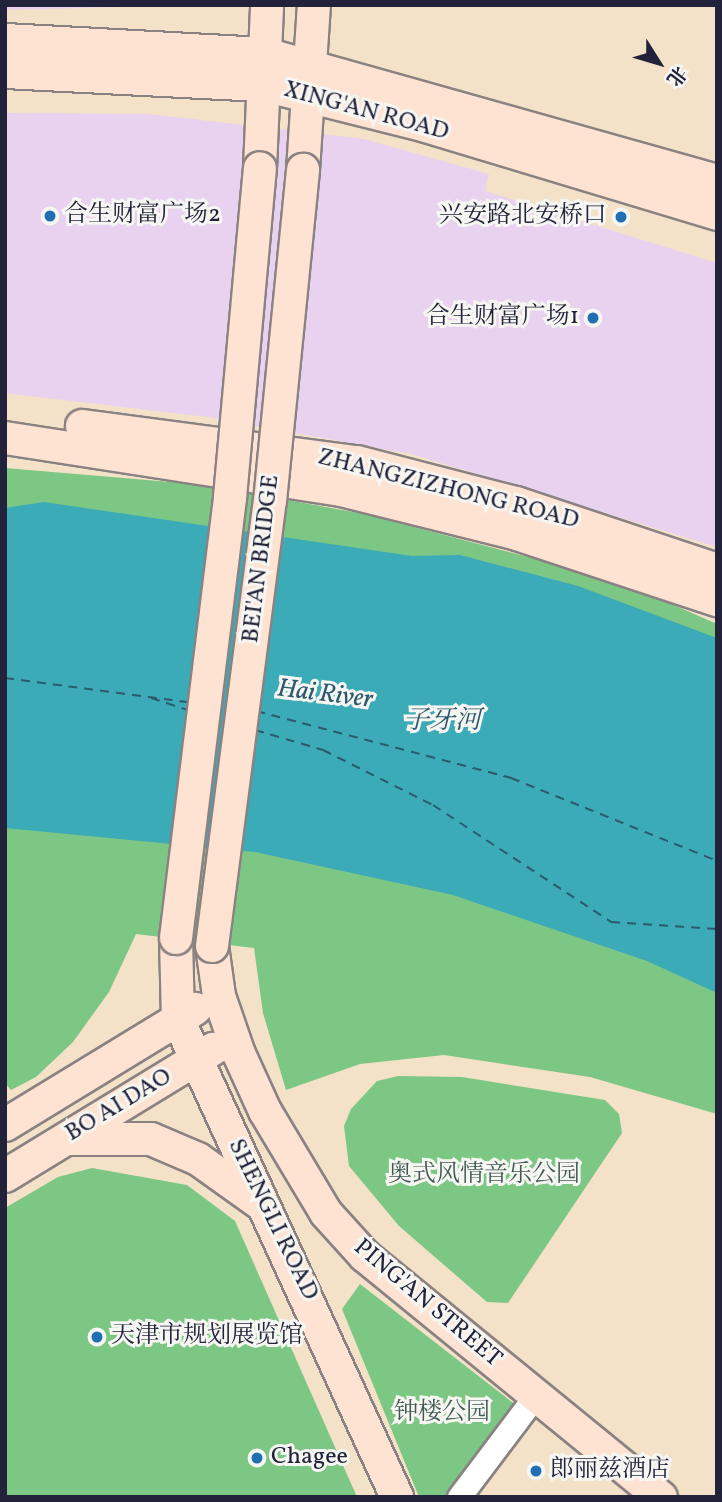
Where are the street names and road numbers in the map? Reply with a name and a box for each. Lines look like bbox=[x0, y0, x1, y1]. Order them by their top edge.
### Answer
street label: XING'AN ROAD bbox=[280, 76, 452, 148]
street label: ZHANGZIZHONG ROAD bbox=[315, 444, 581, 536]
street label: BEI'AN BRIDGE bbox=[237, 473, 287, 645]
street label: BO AI DAO bbox=[61, 1063, 177, 1149]
street label: SHENGLI ROAD bbox=[221, 1135, 323, 1305]
street label: PING'AN STREET bbox=[347, 1234, 507, 1374]

